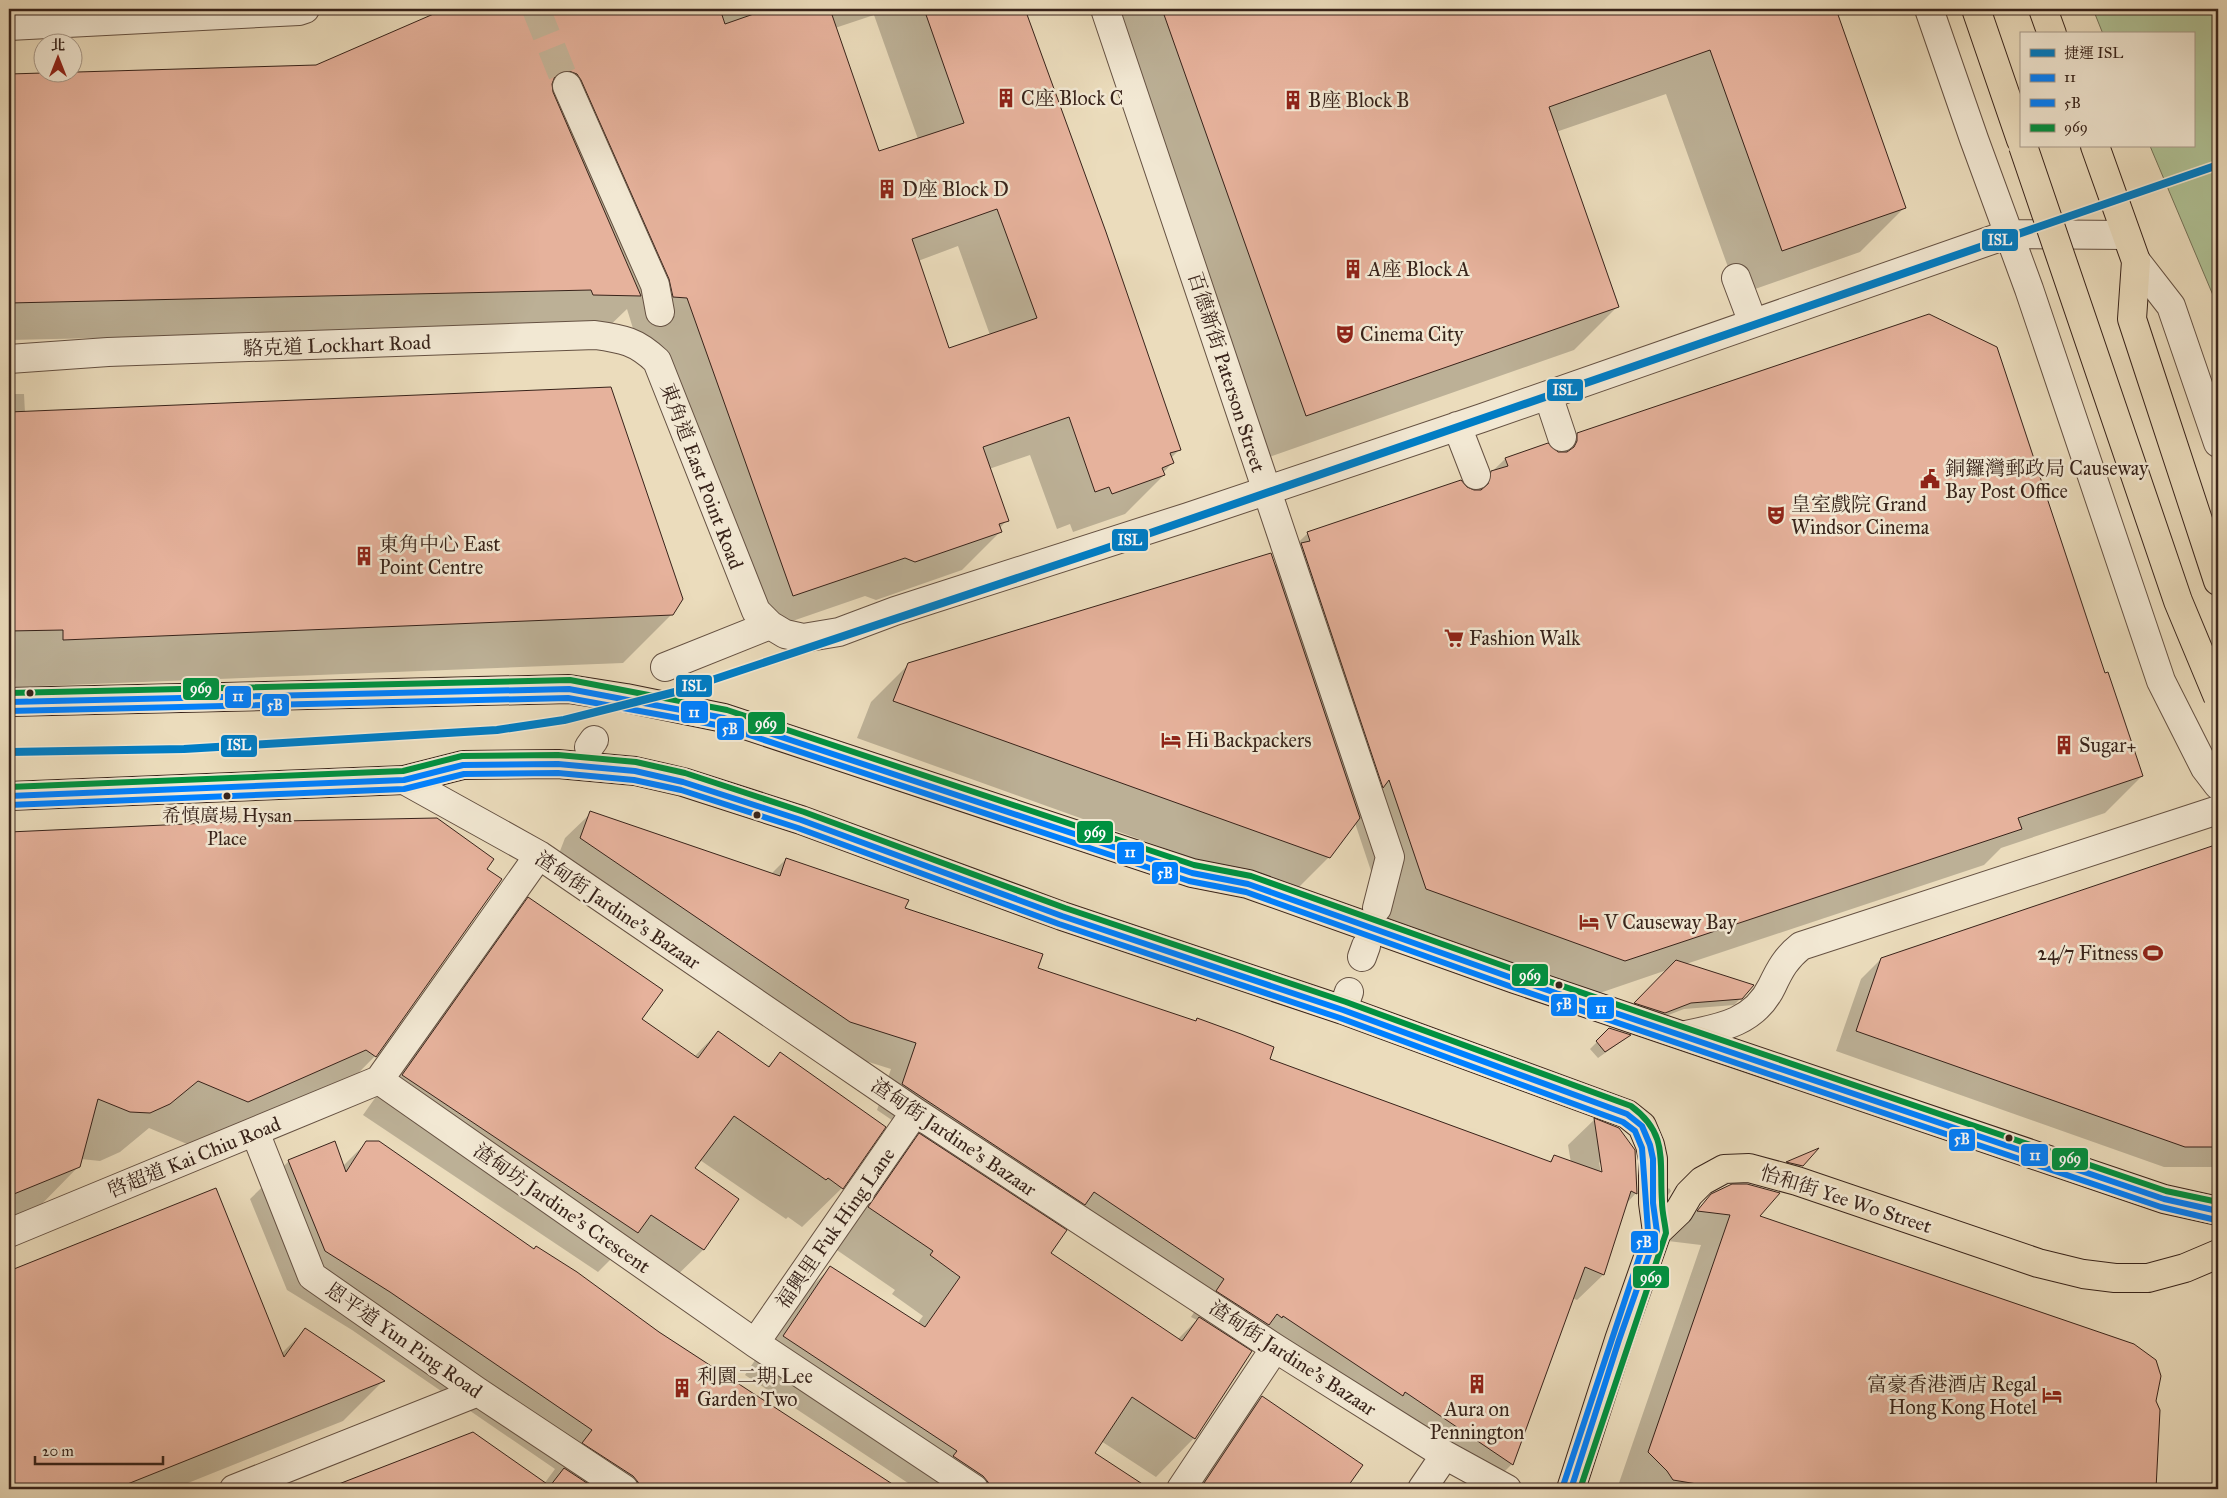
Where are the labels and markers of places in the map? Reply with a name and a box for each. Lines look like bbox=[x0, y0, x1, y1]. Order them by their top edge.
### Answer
place label: C座 Block C bbox=[1021, 86, 1123, 110]
building icon: C座 Block C bbox=[995, 87, 1017, 109]
place label: B座 Block B bbox=[1308, 88, 1410, 112]
building icon: B座 Block B bbox=[1282, 89, 1304, 111]
place label: D座 Block D bbox=[902, 177, 1009, 201]
building icon: D座 Block D bbox=[876, 178, 898, 200]
place label: A座 Block A bbox=[1367, 257, 1471, 281]
building icon: A座 Block A bbox=[1342, 258, 1364, 280]
place label: Cinema City bbox=[1360, 322, 1464, 346]
theatre icon: Cinema City bbox=[1334, 323, 1356, 345]
place label: 銅鑼灣郵政局 Causeway Bay Post Office bbox=[1945, 456, 2149, 503]
public building icon: 銅鑼灣郵政局 Causeway Bay Post Office bbox=[1919, 468, 1941, 490]
place label: 皇室戲院 Grand Windsor Cinema bbox=[1791, 492, 1930, 539]
theatre icon: 皇室戲院 Grand Windsor Cinema bbox=[1765, 504, 1787, 526]
place label: 東角中心 East Point Centre bbox=[379, 532, 500, 579]
building icon: 東角中心 East Point Centre bbox=[353, 545, 375, 567]
place label: Fashion Walk bbox=[1469, 626, 1581, 650]
supermarket icon: Fashion Walk bbox=[1443, 627, 1465, 649]
unlabelled marker bbox=[25, 688, 35, 698]
place label: Hi Backpackers bbox=[1186, 728, 1312, 752]
hotel icon: Hi Backpackers bbox=[1160, 729, 1182, 751]
place label: Sugar+ bbox=[2079, 733, 2136, 758]
building icon: Sugar+ bbox=[2053, 734, 2075, 756]
marker: 希慎廣場 Hysan Place bbox=[222, 791, 232, 801]
place label: 希慎廣場 Hysan Place bbox=[162, 804, 292, 850]
unlabelled marker bbox=[752, 810, 762, 820]
place label: V Causeway Bay bbox=[1603, 910, 1737, 934]
hotel icon: V Causeway Bay bbox=[1578, 911, 1600, 933]
place label: 24/7 Fitness bbox=[2037, 941, 2138, 965]
sports icon: 24/7 Fitness bbox=[2142, 942, 2164, 964]
unlabelled marker bbox=[1554, 980, 1564, 990]
unlabelled marker bbox=[2004, 1133, 2014, 1143]
place label: 利園二期 Lee Garden Two bbox=[697, 1364, 813, 1411]
place label: 富豪香港酒店 Regal Hong Kong Hotel bbox=[1867, 1372, 2038, 1420]
building icon: Aura on Pennington bbox=[1466, 1373, 1488, 1395]
building icon: 利園二期 Lee Garden Two bbox=[671, 1377, 693, 1399]
hotel icon: 富豪香港酒店 Regal Hong Kong Hotel bbox=[2041, 1384, 2063, 1406]
place label: Aura on Pennington bbox=[1430, 1397, 1525, 1445]

